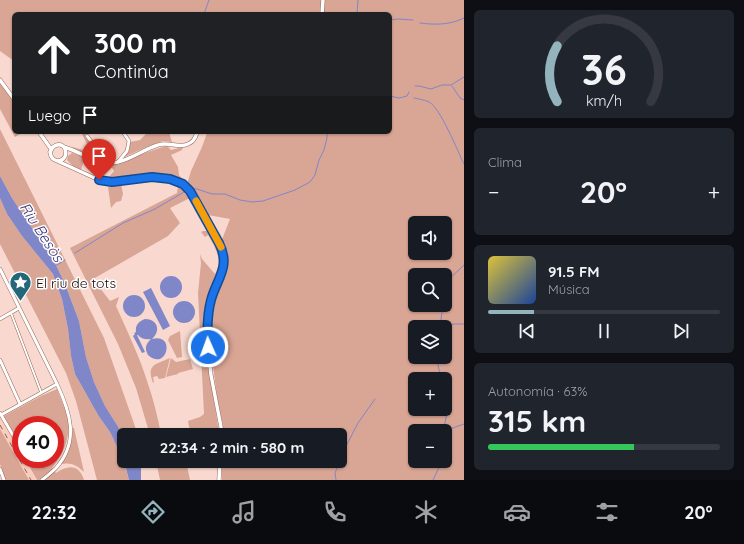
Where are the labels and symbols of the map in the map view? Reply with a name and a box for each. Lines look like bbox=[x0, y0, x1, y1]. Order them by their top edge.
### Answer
pin bbox=[82, 139, 116, 180]
water label: Riu Besòs bbox=[16, 199, 69, 266]
place icon: El riu de tots bbox=[8, 270, 34, 303]
place label: El riu de tots bbox=[36, 274, 116, 292]
position arrow bbox=[187, 326, 229, 368]
speed limit sign: 40 bbox=[12, 416, 64, 468]

